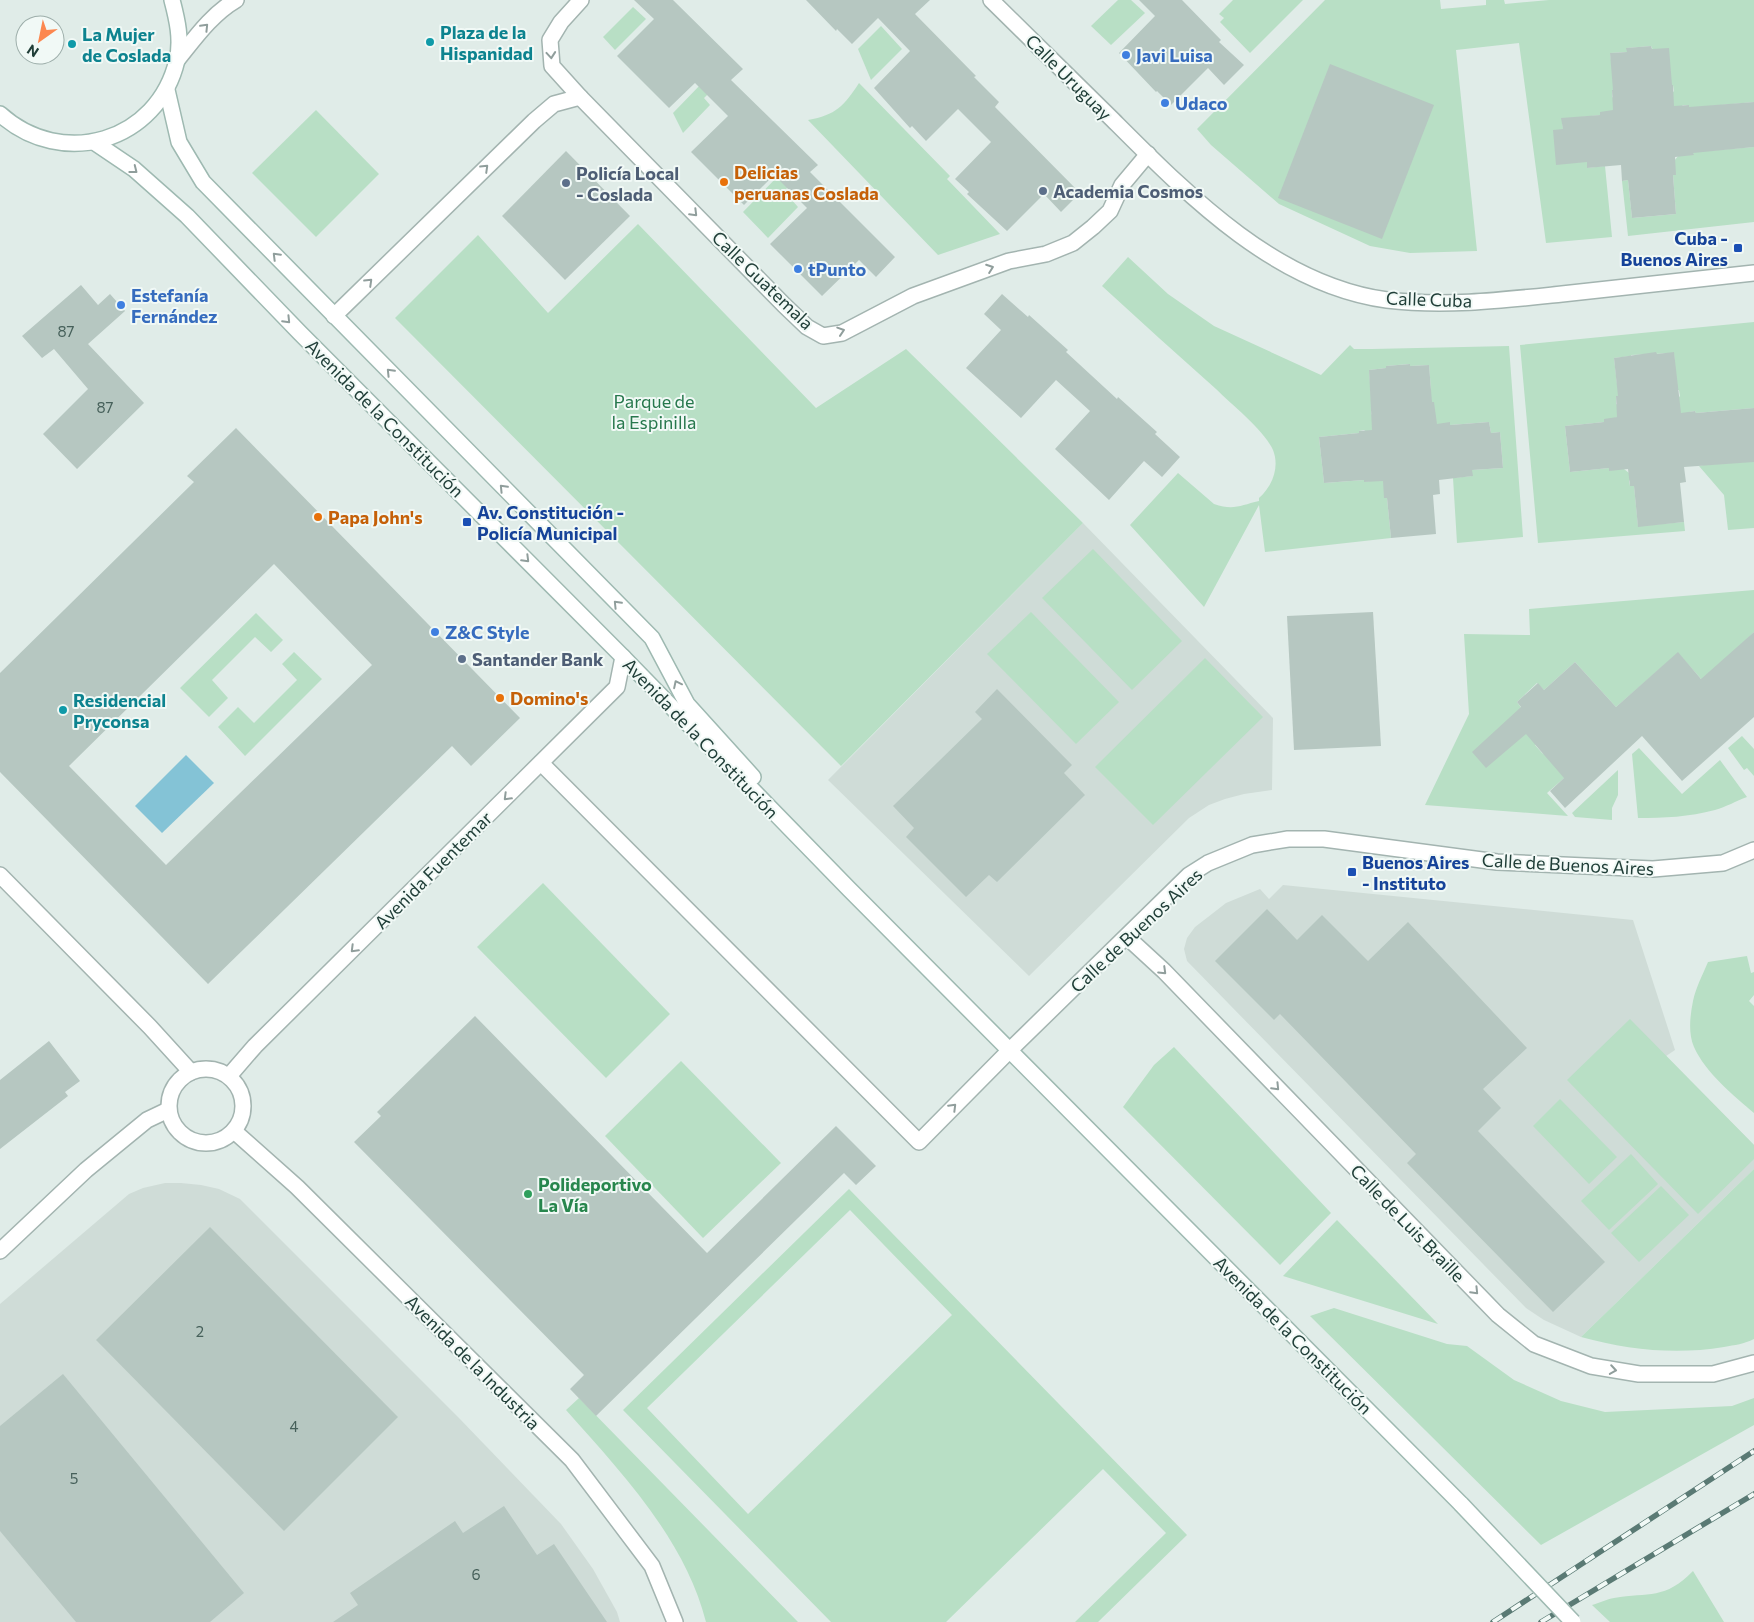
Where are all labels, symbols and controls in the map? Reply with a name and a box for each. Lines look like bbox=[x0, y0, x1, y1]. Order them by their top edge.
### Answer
north arrow bbox=[15, 15, 65, 65]
place label: Plaza de la Hispanidad bbox=[440, 21, 533, 64]
place label: La Mujer de Coslada bbox=[82, 23, 171, 66]
one-way arrow bbox=[199, 24, 208, 33]
street label: Calle Uruguay bbox=[1021, 29, 1117, 125]
marker: Plaza de la Hispanidad bbox=[424, 36, 436, 48]
marker: La Mujer de Coslada bbox=[66, 38, 78, 50]
text: N bbox=[24, 41, 42, 61]
place label: Javi Luisa bbox=[1136, 44, 1213, 66]
marker: Javi Luisa bbox=[1120, 49, 1132, 61]
one-way arrow bbox=[545, 52, 556, 60]
place label: Udaco bbox=[1175, 92, 1228, 114]
marker: Udaco bbox=[1159, 97, 1171, 109]
place label: Delicias peruanas Coslada bbox=[734, 161, 879, 204]
place label: Policía Local - Coslada bbox=[576, 162, 679, 205]
one-way arrow bbox=[128, 164, 137, 172]
one-way arrow bbox=[480, 165, 489, 174]
marker: Delicias peruanas Coslada bbox=[718, 176, 730, 188]
marker: Policía Local - Coslada bbox=[560, 177, 572, 189]
place label: Academia Cosmos bbox=[1053, 180, 1203, 202]
marker: Academia Cosmos bbox=[1037, 185, 1049, 197]
one-way arrow bbox=[688, 207, 697, 216]
street label: Calle Guatemala bbox=[708, 226, 818, 334]
place label: Cuba - Buenos Aires bbox=[1621, 227, 1728, 270]
marker: Cuba - Buenos Aires bbox=[1732, 242, 1744, 254]
one-way arrow bbox=[272, 253, 281, 262]
place label: tPunto bbox=[808, 258, 867, 280]
marker: tPunto bbox=[792, 263, 804, 275]
one-way arrow bbox=[985, 264, 994, 274]
one-way arrow bbox=[364, 279, 373, 288]
place label: Estefanía Fernández bbox=[131, 284, 218, 327]
street label: Calle Cuba bbox=[1386, 287, 1472, 311]
marker: Estefanía Fernández bbox=[115, 299, 127, 311]
one-way arrow bbox=[282, 314, 291, 323]
house number: 87 bbox=[58, 322, 75, 340]
one-way arrow bbox=[836, 327, 845, 337]
street label: Avenida de la Constitución bbox=[301, 334, 469, 502]
one-way arrow bbox=[387, 369, 396, 378]
park label: Parque de la Espinilla bbox=[611, 390, 697, 433]
house number: 87 bbox=[97, 398, 114, 416]
one-way arrow bbox=[500, 485, 509, 494]
place label: Av. Constitución - Policía Municipal bbox=[477, 501, 624, 544]
place label: Papa John's bbox=[328, 506, 423, 528]
marker: Papa John's bbox=[312, 511, 324, 523]
marker: Av. Constitución - Policía Municipal bbox=[461, 516, 473, 528]
one-way arrow bbox=[520, 554, 529, 563]
one-way arrow bbox=[614, 601, 623, 610]
place label: Z&C Style bbox=[445, 621, 529, 643]
marker: Z&C Style bbox=[429, 626, 441, 638]
place label: Santander Bank bbox=[472, 648, 604, 670]
marker: Santander Bank bbox=[456, 653, 468, 665]
street label: Avenida de la Constitución bbox=[619, 653, 783, 823]
one-way arrow bbox=[673, 680, 683, 689]
place label: Domino's bbox=[510, 687, 588, 709]
place label: Residencial Pryconsa bbox=[73, 689, 166, 732]
marker: Domino's bbox=[494, 692, 506, 704]
marker: Residencial Pryconsa bbox=[57, 704, 69, 716]
one-way arrow bbox=[503, 792, 512, 801]
street label: Avenida Fuentemar bbox=[370, 807, 496, 933]
street label: Calle de Buenos Aires bbox=[1481, 849, 1655, 879]
place label: Buenos Aires - Instituto bbox=[1362, 851, 1469, 894]
street label: Calle de Buenos Aires bbox=[1065, 863, 1207, 997]
marker: Buenos Aires - Instituto bbox=[1346, 866, 1358, 878]
one-way arrow bbox=[350, 943, 359, 952]
one-way arrow bbox=[1157, 965, 1166, 974]
one-way arrow bbox=[1270, 1081, 1279, 1090]
one-way arrow bbox=[948, 1104, 957, 1113]
street label: Calle de Luis Braille bbox=[1346, 1160, 1470, 1286]
place label: Polideportivo La Vía bbox=[538, 1173, 652, 1216]
marker: Polideportivo La Vía bbox=[522, 1188, 534, 1200]
street label: Avenida de la Constitución bbox=[1209, 1251, 1377, 1419]
one-way arrow bbox=[1469, 1286, 1478, 1295]
street label: Avenida de la Industria bbox=[401, 1290, 545, 1434]
house number: 2 bbox=[196, 1322, 204, 1340]
one-way arrow bbox=[1608, 1364, 1617, 1374]
house number: 4 bbox=[290, 1417, 299, 1435]
house number: 5 bbox=[70, 1469, 78, 1487]
house number: 6 bbox=[471, 1565, 481, 1583]

